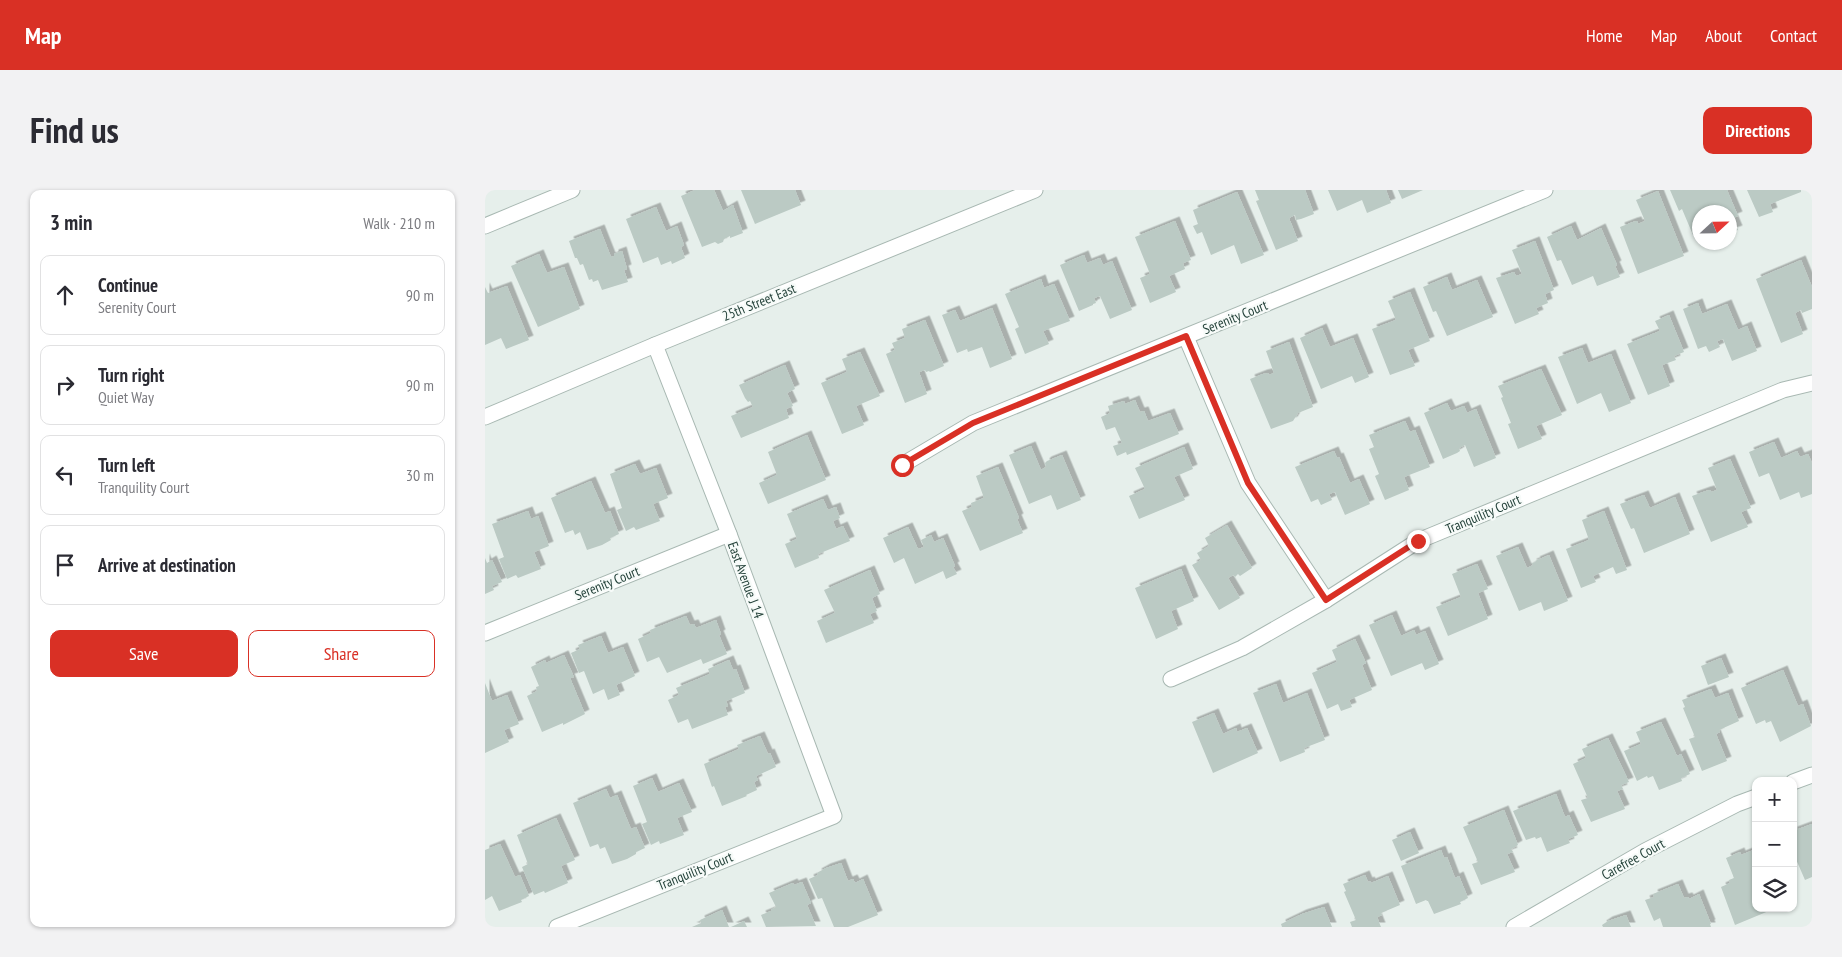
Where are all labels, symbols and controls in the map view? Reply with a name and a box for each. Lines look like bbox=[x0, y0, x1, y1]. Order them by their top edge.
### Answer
text: Map bbox=[25, 20, 62, 51]
text: Home bbox=[1586, 24, 1623, 47]
text: Map bbox=[1651, 24, 1677, 47]
text: About bbox=[1705, 24, 1742, 47]
text: Contact bbox=[1770, 24, 1817, 47]
text: Find us bbox=[30, 107, 119, 153]
button: Directions bbox=[1703, 107, 1812, 154]
north arrow bbox=[1692, 205, 1737, 250]
text: 3 min bbox=[50, 209, 92, 236]
text: Walk · 210 m bbox=[363, 213, 435, 233]
text: Continue bbox=[98, 273, 158, 297]
street label: 25th Street East bbox=[720, 279, 799, 325]
icon: ahead bbox=[51, 281, 79, 309]
text: 90 m bbox=[406, 285, 434, 305]
street label: Serenity Court bbox=[1200, 296, 1270, 338]
text: Serenity Court bbox=[98, 297, 176, 317]
text: Turn right bbox=[98, 363, 164, 387]
icon: right bbox=[51, 371, 79, 399]
text: 90 m bbox=[406, 375, 434, 395]
text: Quiet Way bbox=[98, 387, 154, 407]
text: Turn left bbox=[98, 453, 155, 477]
route start bbox=[891, 454, 914, 477]
icon: left bbox=[51, 461, 79, 489]
text: 30 m bbox=[406, 465, 434, 485]
text: Tranquility Court bbox=[98, 477, 189, 497]
street label: Tranquility Court bbox=[1443, 490, 1523, 538]
route end bbox=[1407, 530, 1430, 553]
street label: East Avenue J 14 bbox=[724, 539, 768, 621]
icon: arrive bbox=[51, 551, 79, 579]
text: Arrive at destination bbox=[98, 553, 236, 577]
street label: Serenity Court bbox=[572, 562, 642, 604]
button: Save bbox=[50, 630, 238, 677]
button: Share bbox=[248, 630, 435, 677]
map controls bbox=[1752, 777, 1797, 912]
button: + bbox=[1752, 777, 1797, 822]
button: − bbox=[1752, 822, 1797, 867]
street label: Carefree Court bbox=[1598, 834, 1668, 884]
street label: Tranquility Court bbox=[655, 848, 736, 894]
button: layers bbox=[1752, 867, 1797, 912]

